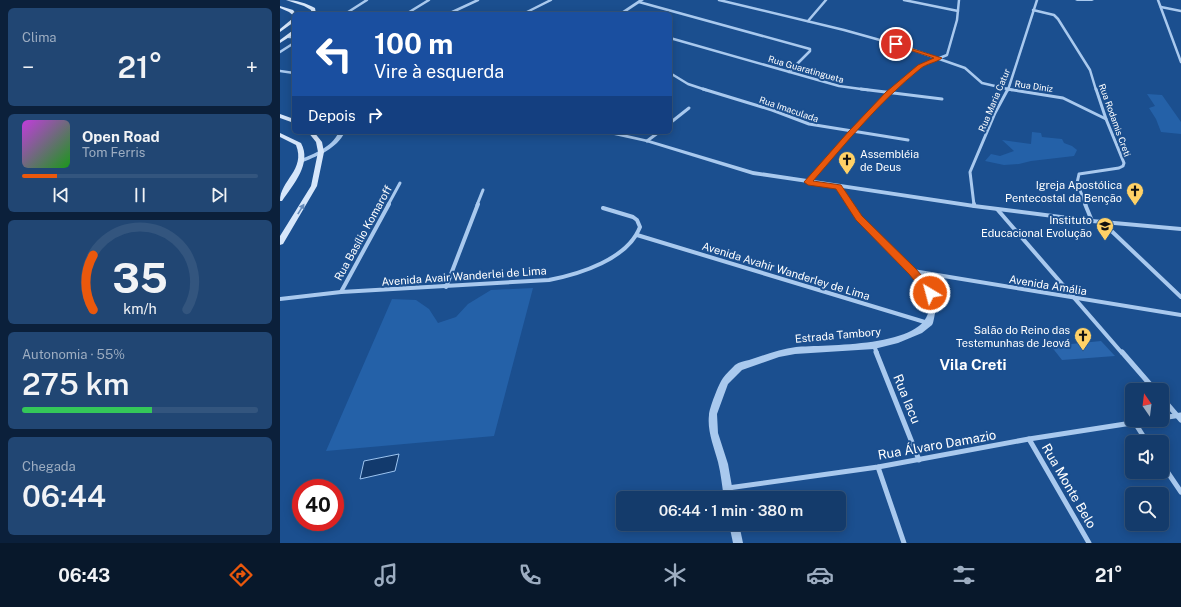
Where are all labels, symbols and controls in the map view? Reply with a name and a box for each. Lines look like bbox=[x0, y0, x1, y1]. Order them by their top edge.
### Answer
text: 100 m bbox=[374, 27, 453, 60]
pin bbox=[879, 27, 913, 61]
icon: left bbox=[308, 28, 360, 80]
text: Clima bbox=[22, 30, 57, 45]
icon: arrive bbox=[885, 33, 907, 55]
text: 21° bbox=[117, 49, 163, 85]
street label: Rua Guaratingueta bbox=[767, 53, 845, 85]
text: − bbox=[22, 54, 34, 80]
text: + bbox=[246, 54, 258, 80]
text: Vire à esquerda bbox=[374, 61, 504, 82]
street label: Rua Maria Catur bbox=[976, 66, 1012, 133]
street label: Rua Diniz bbox=[1014, 78, 1054, 94]
street label: Rua Rodamis Creti bbox=[1097, 82, 1133, 158]
street label: Rua Imaculada bbox=[758, 94, 820, 124]
icon: right bbox=[364, 104, 386, 126]
text: Depois bbox=[308, 107, 356, 124]
text: Open Road bbox=[82, 128, 160, 145]
text: Tom Ferris bbox=[82, 145, 145, 160]
place label: Assembléia de Deus bbox=[860, 148, 919, 173]
church icon: Assembléia de Deus bbox=[837, 150, 857, 175]
place label: Igreja Apostólica Pentecostal da Benção bbox=[1005, 179, 1122, 205]
church icon: Igreja Apostólica Pentecostal da Benção bbox=[1125, 181, 1145, 206]
street label: Rua Basílio Komaroff bbox=[332, 183, 394, 283]
icon: previous bbox=[50, 184, 72, 206]
icon: pause bbox=[129, 184, 151, 206]
icon: next bbox=[208, 184, 230, 206]
one-way arrow bbox=[297, 203, 304, 215]
place label: Instituto Educacional Evolução bbox=[981, 214, 1092, 240]
school or university icon: Instituto Educacional Evolução bbox=[1095, 216, 1115, 241]
street label: Avenida Avahir Wanderley de Lima bbox=[701, 240, 871, 302]
text: 35 bbox=[112, 252, 168, 301]
street label: Avenida Avair Wanderlei de Lima bbox=[381, 264, 547, 288]
position arrow bbox=[909, 272, 951, 314]
street label: Avenida Amália bbox=[1008, 273, 1088, 297]
text: km/h bbox=[123, 299, 157, 316]
place label: Salão do Reino das Testemunhas de Jeová bbox=[956, 324, 1070, 349]
street label: Estrada Tambory bbox=[794, 325, 882, 345]
church icon: Salão do Reino das Testemunhas de Jeová bbox=[1073, 326, 1093, 351]
text: Autonomia · 55% bbox=[22, 347, 125, 362]
district label: Vila Creti bbox=[940, 356, 1006, 373]
text: 275 km bbox=[22, 366, 129, 402]
street label: Rua Iacu bbox=[890, 372, 924, 426]
north arrow bbox=[1125, 383, 1169, 427]
map controls bbox=[1125, 383, 1169, 531]
street label: Rua Álvaro Damazio bbox=[876, 426, 997, 463]
button: sound bbox=[1125, 435, 1169, 479]
street label: Rua Monte Belo bbox=[1039, 441, 1099, 531]
text: Chegada bbox=[22, 459, 76, 474]
text: 06:44 bbox=[22, 478, 106, 514]
speed limit sign: 40 bbox=[292, 479, 344, 531]
button: search bbox=[1125, 487, 1169, 531]
text: 06:44 · 1 min · 380 m bbox=[659, 502, 803, 519]
icon: directions bbox=[227, 561, 255, 589]
icon: music bbox=[372, 561, 400, 589]
icon: phone bbox=[516, 561, 544, 589]
icon: climate bbox=[661, 561, 689, 589]
icon: car bbox=[806, 561, 834, 589]
icon: filters bbox=[950, 561, 978, 589]
text: 06:43 bbox=[58, 565, 110, 586]
text: 21° bbox=[1095, 565, 1123, 586]

